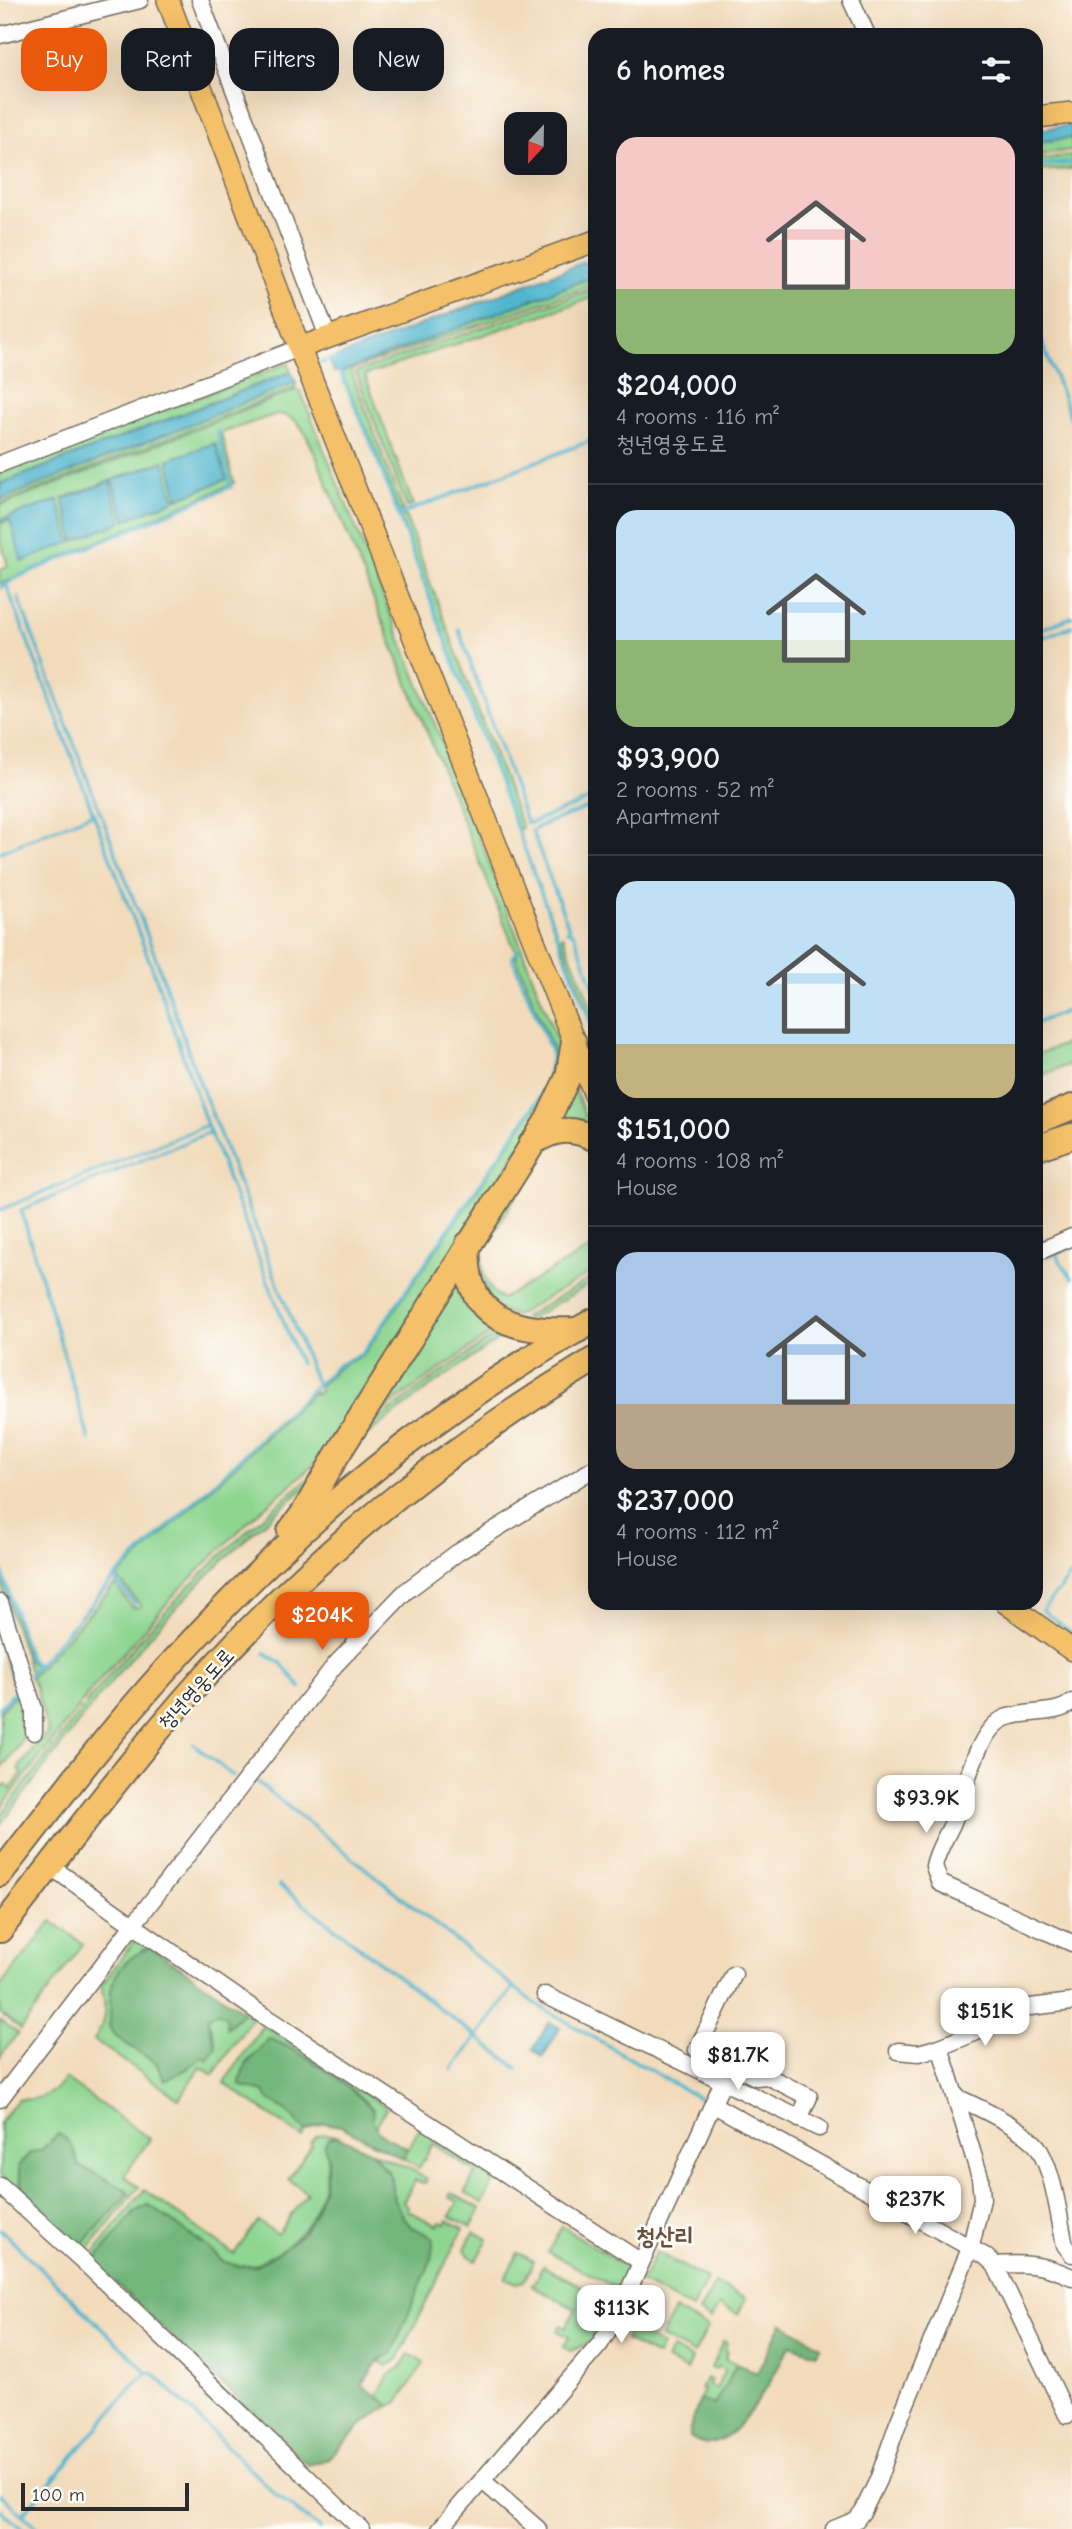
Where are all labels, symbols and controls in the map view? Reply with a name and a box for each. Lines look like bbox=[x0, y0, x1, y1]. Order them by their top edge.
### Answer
chip: Buy bbox=[21, 28, 107, 91]
chip: Rent bbox=[121, 28, 215, 91]
chip: Filters bbox=[229, 28, 339, 91]
chip: New bbox=[353, 28, 444, 91]
icon: filters bbox=[977, 51, 1015, 89]
text: 6 homes bbox=[616, 53, 725, 88]
north arrow bbox=[504, 112, 567, 175]
map controls bbox=[504, 112, 567, 175]
icon: home bbox=[753, 182, 879, 308]
text: $204,000 bbox=[616, 368, 737, 403]
text: 4 rooms · 116 m² bbox=[616, 403, 779, 430]
text: 청년영웅도로 bbox=[616, 430, 727, 457]
icon: home bbox=[753, 555, 879, 681]
text: $93,900 bbox=[616, 741, 720, 776]
text: 2 rooms · 52 m² bbox=[616, 776, 774, 803]
text: Apartment bbox=[616, 803, 719, 830]
icon: home bbox=[753, 926, 879, 1052]
text: $151,000 bbox=[616, 1112, 731, 1147]
text: 4 rooms · 108 m² bbox=[616, 1147, 783, 1174]
text: House bbox=[616, 1174, 678, 1201]
icon: home bbox=[753, 1297, 879, 1423]
text: $237,000 bbox=[616, 1483, 735, 1518]
text: 4 rooms · 112 m² bbox=[616, 1518, 779, 1545]
text: House bbox=[616, 1545, 678, 1572]
pin: $204K bbox=[273, 1592, 371, 1652]
text: $204K bbox=[291, 1601, 353, 1628]
street label: 청년영웅도로 bbox=[153, 1643, 239, 1735]
pin: $93.9K bbox=[869, 1776, 983, 1835]
text: $93.9K bbox=[893, 1784, 959, 1811]
pin: $151K bbox=[936, 1988, 1034, 2048]
text: $151K bbox=[956, 1997, 1014, 2024]
pin: $81.7K bbox=[681, 2032, 795, 2092]
text: $81.7K bbox=[707, 2041, 769, 2068]
pin: $237K bbox=[866, 2176, 964, 2236]
text: $237K bbox=[885, 2185, 945, 2212]
district label: 청산리 bbox=[636, 2222, 694, 2250]
pin: $113K bbox=[572, 2286, 670, 2345]
text: $113K bbox=[593, 2294, 649, 2321]
scale bar bbox=[21, 2480, 189, 2512]
text: 100 m bbox=[32, 2484, 85, 2506]

